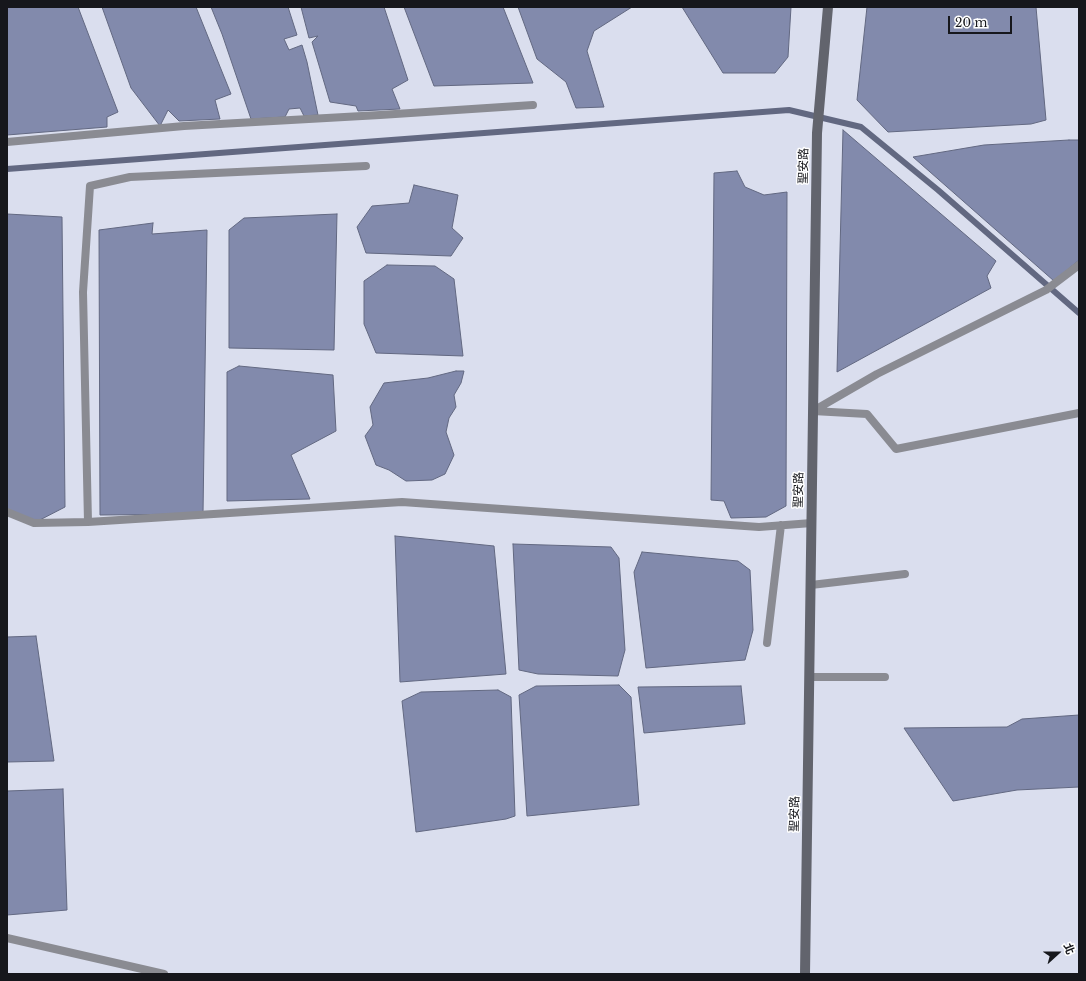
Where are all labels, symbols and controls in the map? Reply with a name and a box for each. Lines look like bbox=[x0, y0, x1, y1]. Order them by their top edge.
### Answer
scale bar bbox=[950, 8, 1014, 34]
text: 20 m bbox=[955, 15, 987, 30]
street label: 聖安路 bbox=[796, 148, 812, 184]
street label: 聖安路 bbox=[791, 472, 807, 508]
street label: 聖安路 bbox=[787, 796, 803, 832]
north arrow bbox=[1038, 933, 1078, 973]
text: 北 bbox=[1061, 941, 1078, 956]

